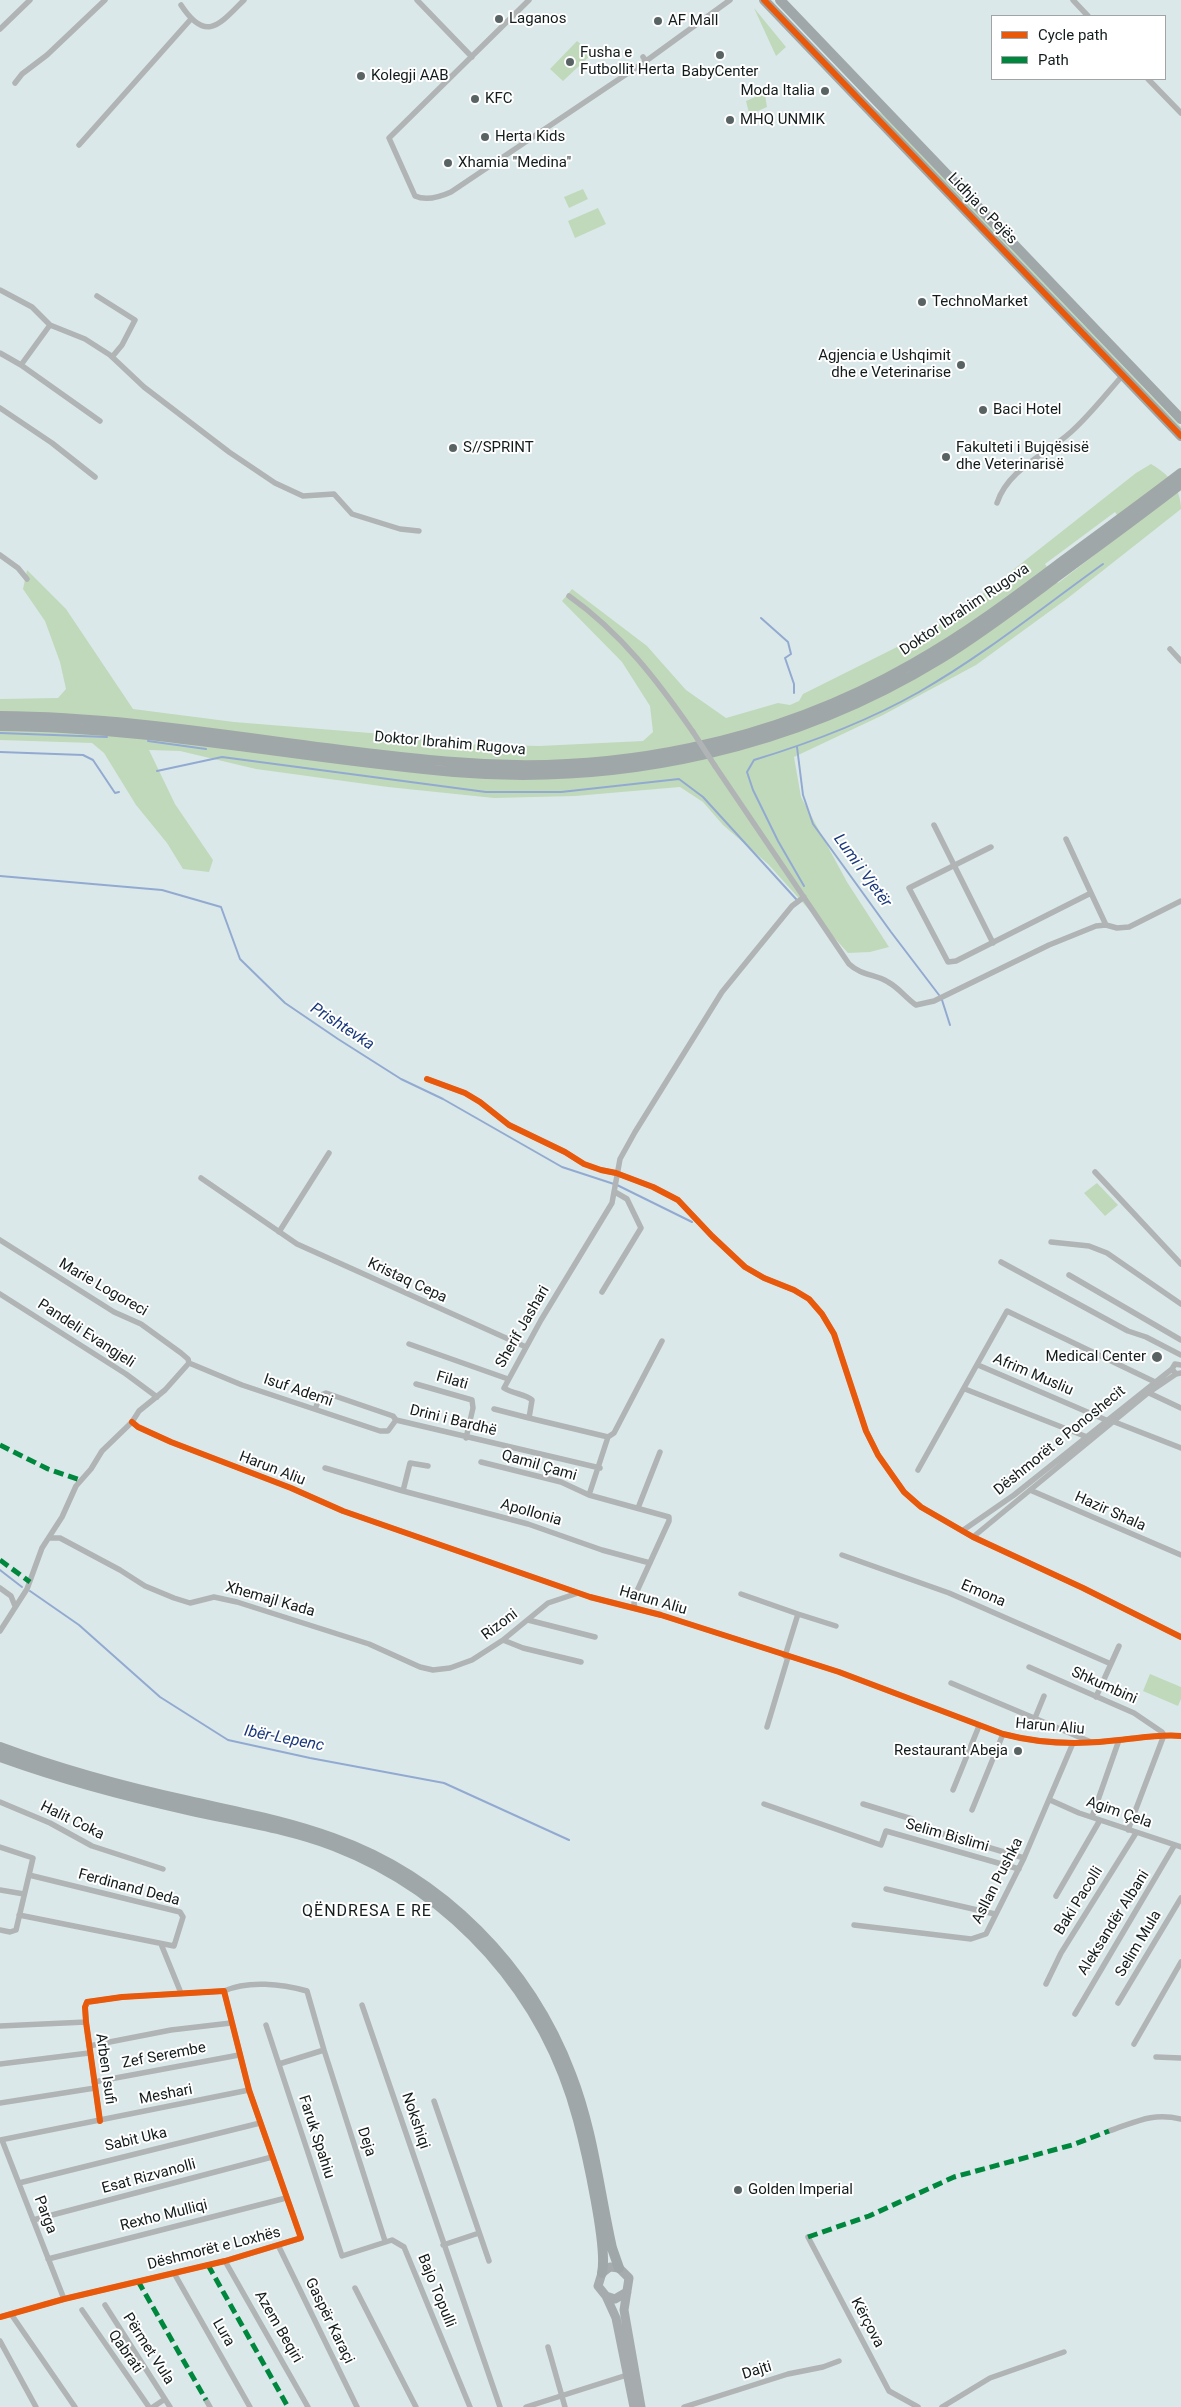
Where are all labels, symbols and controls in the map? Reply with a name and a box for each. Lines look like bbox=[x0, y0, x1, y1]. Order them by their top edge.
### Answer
place label: Laganos bbox=[509, 10, 566, 28]
place label: AF Mall bbox=[668, 12, 718, 30]
marker: Laganos bbox=[493, 13, 505, 25]
marker: AF Mall bbox=[652, 15, 664, 27]
legend bbox=[991, 15, 1166, 80]
text: Cycle path bbox=[1038, 26, 1108, 44]
place label: Fusha e Futbollit Herta bbox=[580, 44, 675, 79]
marker: BabyCenter bbox=[714, 49, 726, 61]
text: Path bbox=[1038, 51, 1069, 69]
marker: Fusha e Futbollit Herta bbox=[564, 56, 576, 68]
place label: BabyCenter bbox=[682, 63, 758, 81]
place label: Kolegji AAB bbox=[371, 67, 449, 85]
marker: Kolegji AAB bbox=[355, 70, 367, 82]
place label: Moda Italia bbox=[740, 82, 815, 100]
marker: Moda Italia bbox=[819, 85, 831, 97]
place label: KFC bbox=[485, 90, 512, 108]
marker: KFC bbox=[469, 93, 481, 105]
place label: MHQ UNMIK bbox=[740, 111, 825, 129]
marker: MHQ UNMIK bbox=[724, 114, 736, 126]
place label: Herta Kids bbox=[495, 128, 565, 146]
marker: Herta Kids bbox=[479, 131, 491, 143]
place label: Xhamia "Medina" bbox=[458, 154, 571, 172]
marker: Xhamia "Medina" bbox=[442, 157, 454, 169]
street label: Lidhja e Pejës bbox=[944, 170, 1020, 248]
place label: TechnoMarket bbox=[932, 293, 1028, 311]
marker: TechnoMarket bbox=[916, 296, 928, 308]
place label: Agjencia e Ushqimit dhe e Veterinarise bbox=[818, 347, 951, 382]
marker: Agjencia e Ushqimit dhe e Veterinarise bbox=[955, 359, 967, 371]
place label: Baci Hotel bbox=[993, 401, 1061, 419]
marker: Baci Hotel bbox=[977, 404, 989, 416]
place label: S//SPRINT bbox=[463, 439, 534, 457]
place label: Fakulteti i Bujqësisë dhe Veterinarisë bbox=[956, 439, 1089, 474]
marker: S//SPRINT bbox=[447, 442, 459, 454]
marker: Fakulteti i Bujqësisë dhe Veterinarisë bbox=[940, 451, 952, 463]
street label: Doktor Ibrahim Rugova bbox=[897, 560, 1033, 660]
street label: Doktor Ibrahim Rugova bbox=[373, 728, 527, 760]
water label: Lumi i Vjetër bbox=[829, 831, 895, 911]
water label: Prishtevka bbox=[306, 999, 378, 1055]
street label: Marie Logoreci bbox=[55, 1255, 151, 1321]
street label: Kristaq Cepa bbox=[364, 1255, 450, 1307]
street label: Sherif Jashari bbox=[492, 1283, 554, 1371]
street label: Pandeli Evangjeli bbox=[34, 1296, 138, 1372]
place label: Medical Center bbox=[1046, 1348, 1146, 1366]
street label: Afrim Musliu bbox=[990, 1350, 1076, 1400]
marker: Medical Center bbox=[1150, 1350, 1164, 1364]
street label: Filati bbox=[434, 1368, 470, 1394]
street label: Isuf Ademi bbox=[261, 1371, 335, 1411]
street label: Dëshmorët e Ponoshecit bbox=[991, 1382, 1129, 1500]
street label: Drini i Bardhë bbox=[408, 1402, 498, 1440]
street label: Qamil Çami bbox=[499, 1447, 579, 1485]
street label: Harun Aliu bbox=[236, 1448, 308, 1490]
street label: Hazir Shala bbox=[1072, 1488, 1148, 1536]
street label: Apollonia bbox=[498, 1496, 564, 1530]
street label: Emona bbox=[958, 1577, 1008, 1611]
street label: Xhemajl Kada bbox=[223, 1579, 317, 1621]
street label: Harun Aliu bbox=[617, 1583, 689, 1619]
street label: Rizoni bbox=[478, 1606, 522, 1644]
street label: Shkumbini bbox=[1068, 1664, 1140, 1708]
street label: Harun Aliu bbox=[1015, 1715, 1085, 1739]
water label: Ibër-Lepenc bbox=[242, 1722, 326, 1756]
place label: Restaurant Abeja bbox=[894, 1742, 1008, 1760]
marker: Restaurant Abeja bbox=[1012, 1745, 1024, 1757]
street label: Agim Çela bbox=[1084, 1793, 1154, 1833]
street label: Halit Coka bbox=[37, 1798, 107, 1844]
street label: Selim Bislimi bbox=[903, 1816, 991, 1856]
street label: Asllan Pushka bbox=[969, 1835, 1027, 1927]
street label: Baki Pacolli bbox=[1051, 1863, 1107, 1939]
street label: Ferdinand Deda bbox=[76, 1866, 182, 1910]
street label: Aleksandër Albani bbox=[1074, 1867, 1154, 1979]
district label: QËNDRESA E RE bbox=[300, 1902, 434, 1922]
street label: Selim Mula bbox=[1112, 1908, 1166, 1980]
street label: Arben Isufi bbox=[91, 2032, 119, 2106]
street label: Zef Serembe bbox=[121, 2039, 207, 2073]
street label: Meshari bbox=[138, 2081, 194, 2109]
street label: Nokshiqi bbox=[397, 2090, 433, 2152]
street label: Faruk Spahiu bbox=[294, 2093, 338, 2181]
street label: Sabit Uka bbox=[103, 2124, 169, 2156]
street label: Deja bbox=[353, 2125, 379, 2159]
street label: Esat Rizvanolli bbox=[100, 2156, 198, 2198]
place label: Golden Imperial bbox=[748, 2181, 853, 2199]
marker: Golden Imperial bbox=[732, 2184, 744, 2196]
street label: Parga bbox=[30, 2194, 60, 2236]
street label: Rexho Mulliqi bbox=[118, 2196, 210, 2236]
street label: Dëshmorët e Loxhës bbox=[146, 2224, 282, 2274]
street label: Bajo Topulli bbox=[413, 2252, 459, 2330]
street label: Gaspër Karaçi bbox=[300, 2275, 358, 2367]
street label: Azem Beqiri bbox=[250, 2288, 306, 2366]
street label: Kërçova bbox=[846, 2295, 888, 2351]
street label: Përmet Vula bbox=[118, 2310, 178, 2388]
street label: Lura bbox=[208, 2316, 238, 2350]
street label: Qabrati bbox=[104, 2327, 146, 2377]
street label: Dajti bbox=[740, 2358, 774, 2384]

